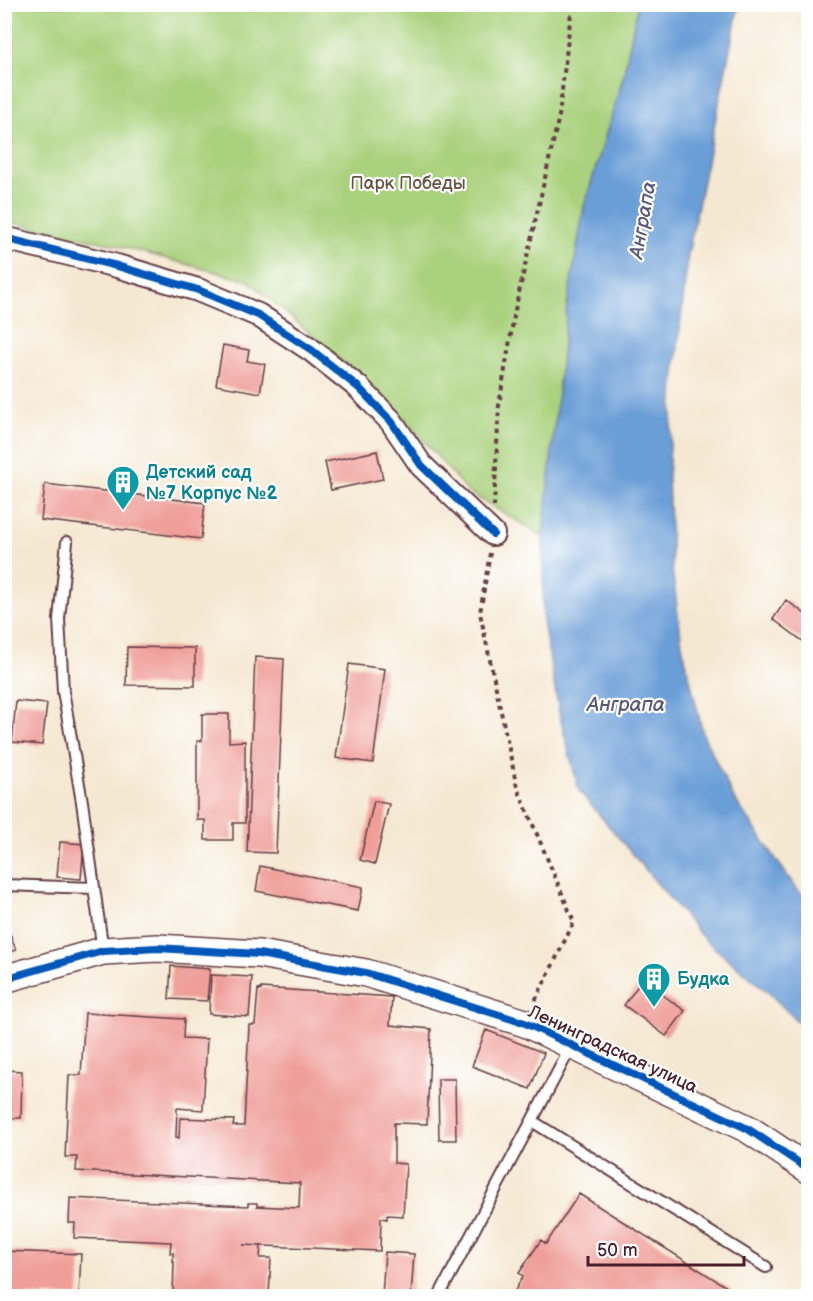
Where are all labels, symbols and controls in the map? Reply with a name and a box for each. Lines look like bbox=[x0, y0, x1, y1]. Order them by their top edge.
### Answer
park label: Парк Победы bbox=[350, 173, 466, 194]
water label: Анграпа bbox=[624, 180, 662, 262]
place label: Детский сад №7 Корпус №2 bbox=[146, 462, 278, 504]
building icon: Детский сад №7 Корпус №2 bbox=[105, 464, 141, 511]
water label: Анграпа bbox=[586, 693, 665, 717]
building icon: Будка bbox=[636, 961, 672, 1008]
place label: Будка bbox=[677, 969, 730, 990]
street label: Ленинградская улица bbox=[524, 1001, 701, 1098]
scale bar bbox=[588, 1229, 744, 1267]
text: 50 m bbox=[597, 1240, 638, 1261]

